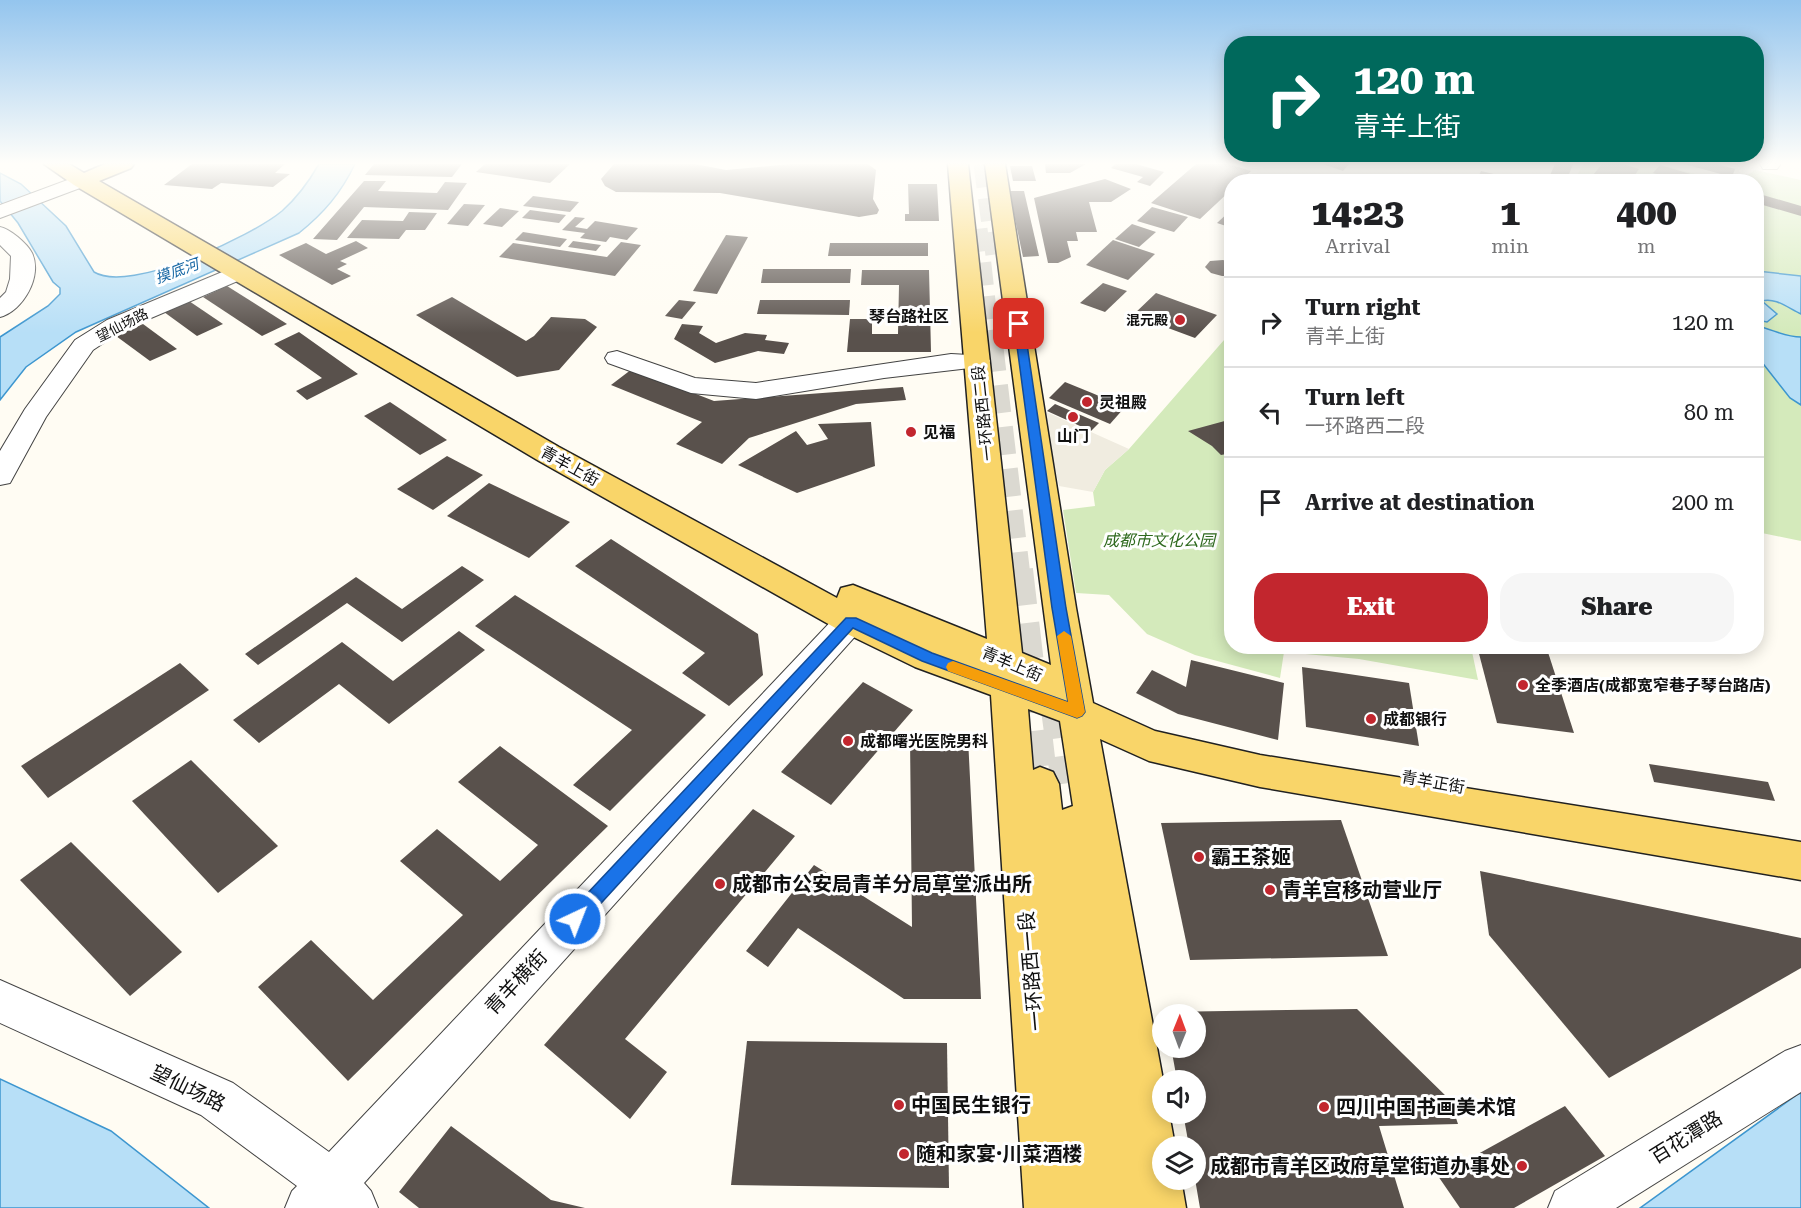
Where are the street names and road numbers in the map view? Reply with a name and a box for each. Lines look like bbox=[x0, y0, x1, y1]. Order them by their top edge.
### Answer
street label: 望仙场路 bbox=[93, 305, 151, 345]
street label: 一环路西二段 bbox=[969, 364, 997, 462]
street label: 青羊上街 bbox=[537, 442, 603, 490]
street label: 青羊上街 bbox=[979, 643, 1045, 685]
street label: 青羊正街 bbox=[1400, 767, 1466, 797]
street label: 一环路西一段 bbox=[1014, 910, 1048, 1032]
street label: 青羊横街 bbox=[480, 945, 552, 1019]
street label: 望仙场路 bbox=[147, 1060, 229, 1116]
street label: 百花潭路 bbox=[1646, 1106, 1726, 1168]

